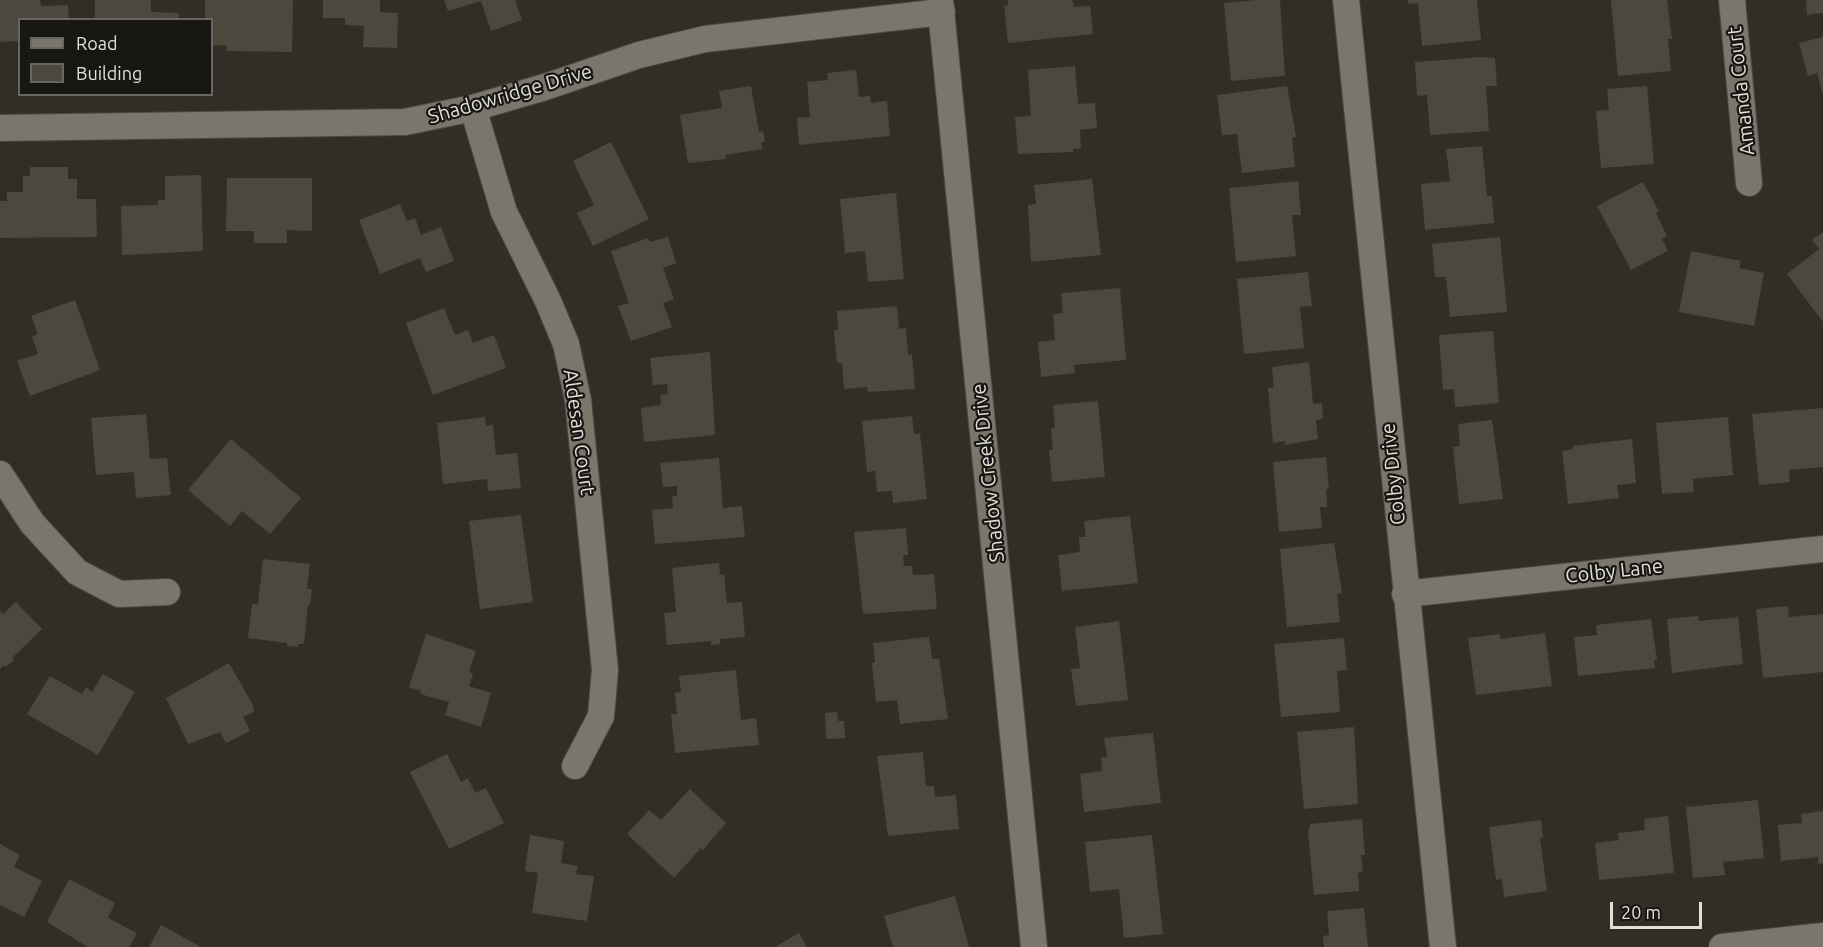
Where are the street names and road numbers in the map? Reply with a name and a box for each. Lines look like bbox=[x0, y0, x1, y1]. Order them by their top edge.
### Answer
street label: Amanda Court bbox=[1722, 25, 1760, 157]
street label: Shadowridge Drive bbox=[425, 59, 595, 129]
street label: Aldesan Court bbox=[558, 368, 600, 496]
street label: Shadow Creek Drive bbox=[967, 382, 1009, 564]
street label: Colby Drive bbox=[1376, 422, 1410, 526]
street label: Colby Lane bbox=[1564, 554, 1664, 588]

